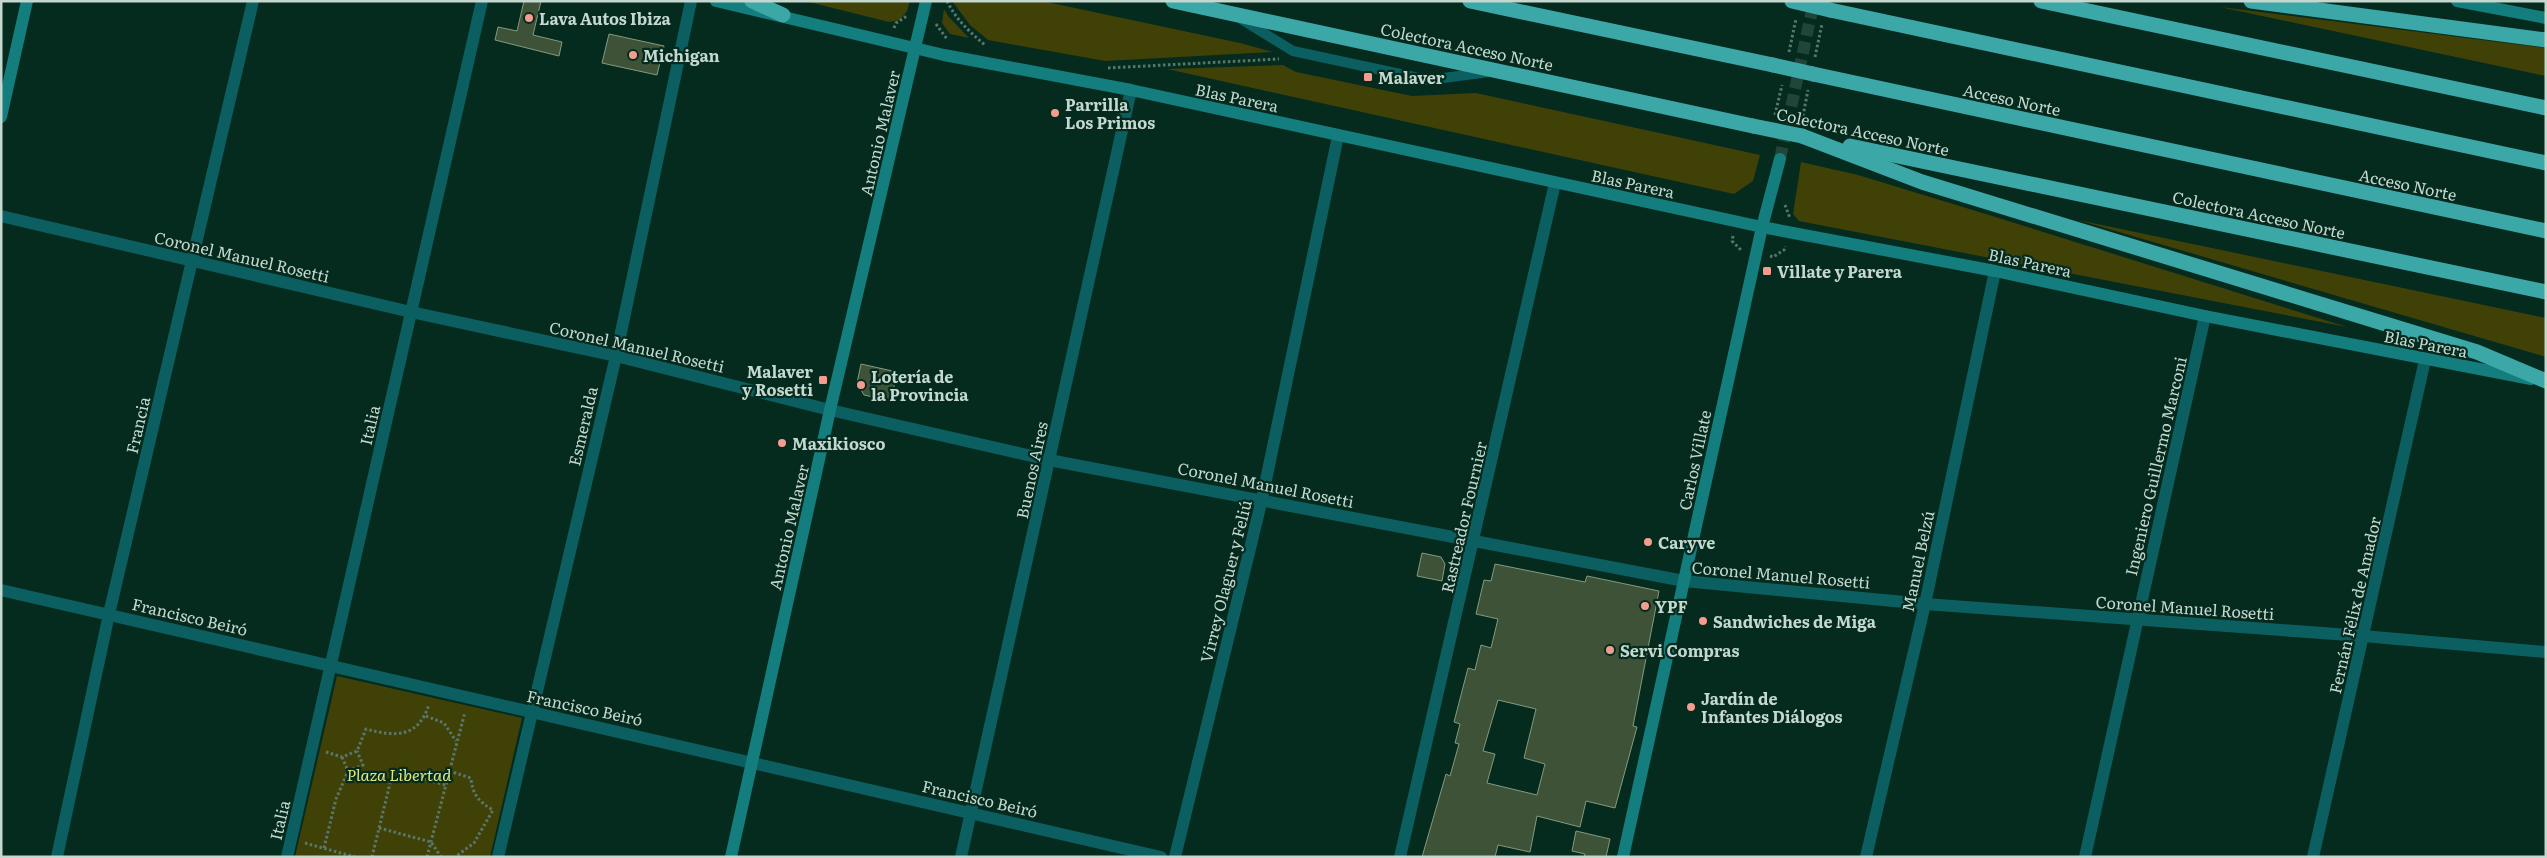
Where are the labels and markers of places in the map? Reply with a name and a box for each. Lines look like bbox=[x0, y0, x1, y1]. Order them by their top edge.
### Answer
place label: Lava Autos Ibiza bbox=[539, 6, 671, 30]
marker: Lava Autos Ibiza bbox=[523, 12, 535, 24]
place label: Michigan bbox=[643, 43, 720, 67]
marker: Michigan bbox=[627, 49, 639, 61]
place label: Malaver bbox=[1378, 65, 1445, 89]
marker: Malaver bbox=[1362, 71, 1374, 83]
place label: Parrilla Los Primos bbox=[1065, 92, 1155, 134]
marker: Parrilla Los Primos bbox=[1049, 107, 1061, 119]
place label: Villate y Parera bbox=[1777, 259, 1903, 283]
marker: Villate y Parera bbox=[1761, 265, 1773, 277]
place label: Malaver y Rosetti bbox=[742, 359, 813, 401]
place label: Lotería de la Provincia bbox=[871, 364, 969, 406]
marker: Malaver y Rosetti bbox=[817, 374, 829, 386]
marker: Lotería de la Provincia bbox=[855, 379, 867, 391]
place label: Maxikiosco bbox=[792, 431, 885, 455]
marker: Maxikiosco bbox=[776, 437, 788, 449]
place label: Caryve bbox=[1658, 530, 1715, 554]
marker: Caryve bbox=[1642, 536, 1654, 548]
place label: YPF bbox=[1655, 594, 1688, 618]
marker: YPF bbox=[1639, 600, 1651, 612]
place label: Sandwiches de Miga bbox=[1713, 609, 1877, 633]
marker: Sandwiches de Miga bbox=[1697, 615, 1709, 627]
place label: Servi Compras bbox=[1620, 638, 1739, 662]
marker: Servi Compras bbox=[1604, 644, 1616, 656]
place label: Jardín de Infantes Diálogos bbox=[1701, 686, 1843, 728]
marker: Jardín de Infantes Diálogos bbox=[1685, 701, 1697, 713]

